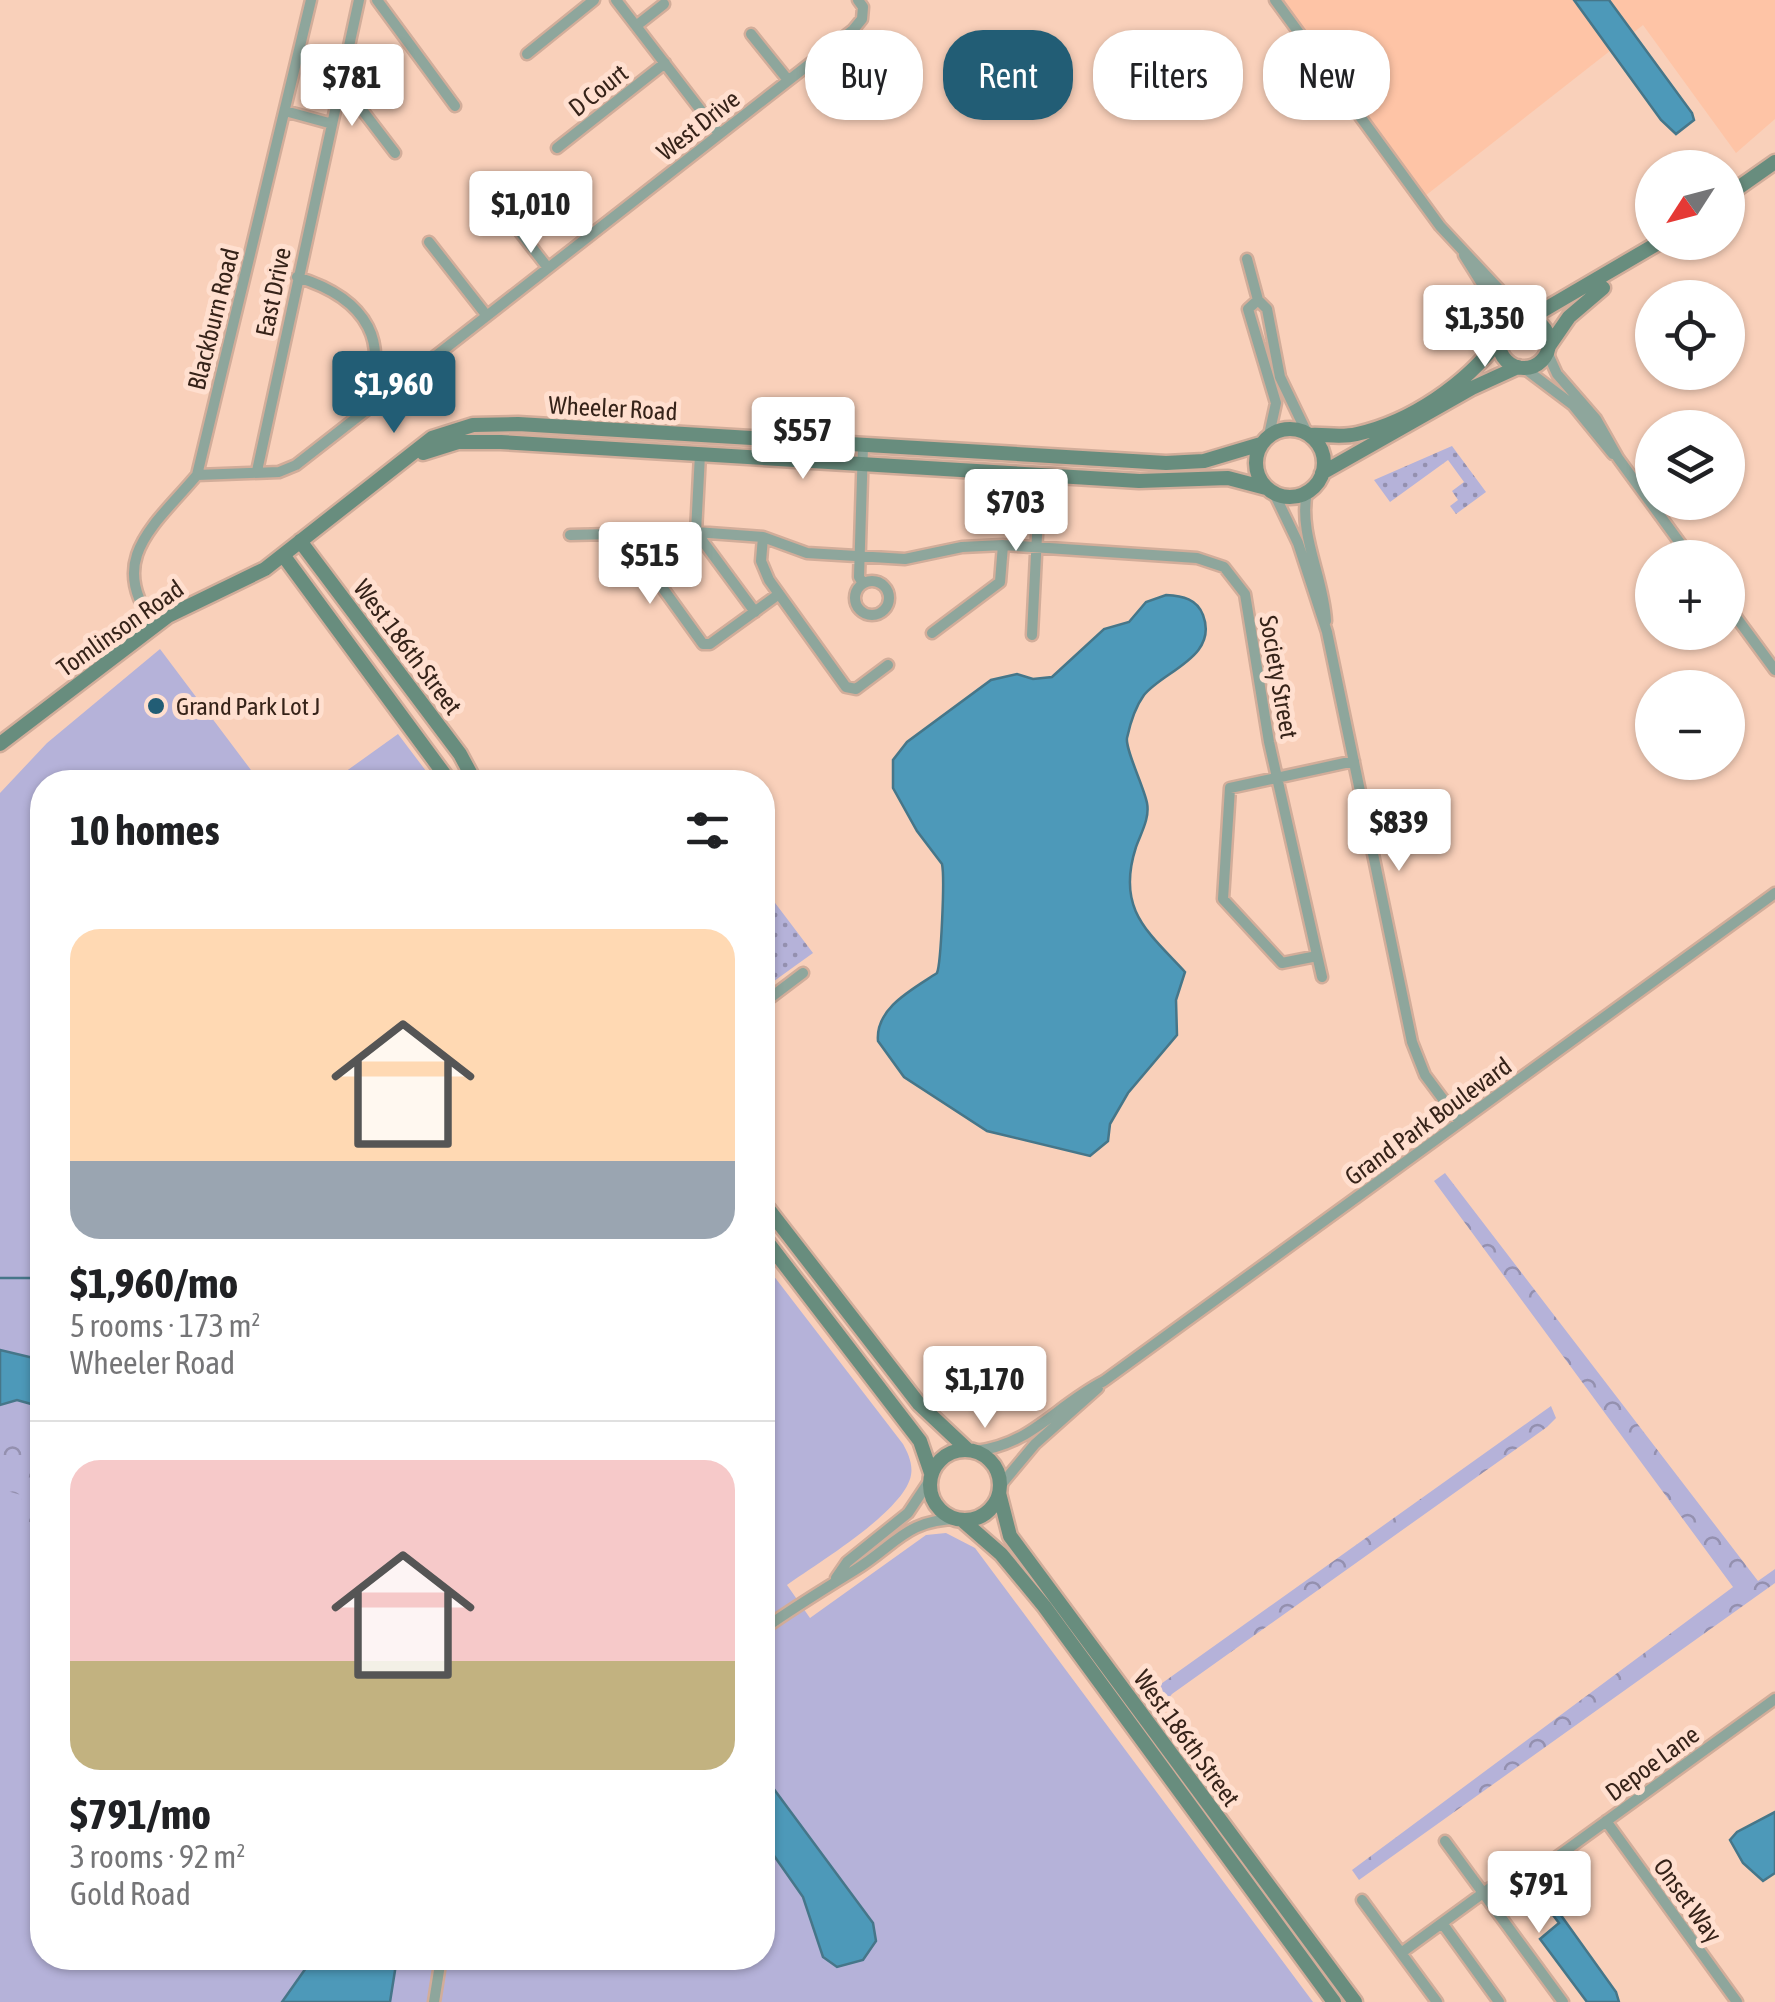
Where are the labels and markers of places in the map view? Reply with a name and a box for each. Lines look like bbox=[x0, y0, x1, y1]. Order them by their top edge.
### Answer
pin: $781 bbox=[293, 44, 411, 129]
pin: $1,010 bbox=[450, 171, 612, 256]
pin: $1,350 bbox=[1404, 285, 1566, 370]
pin: $1,960 bbox=[313, 351, 475, 436]
pin: $557 bbox=[744, 397, 862, 482]
pin: $703 bbox=[957, 469, 1075, 554]
pin: $515 bbox=[591, 522, 709, 607]
place label: Grand Park Lot J bbox=[176, 692, 320, 720]
marker: Grand Park Lot J bbox=[145, 695, 167, 717]
pin: $839 bbox=[1340, 789, 1458, 874]
pin: $1,170 bbox=[904, 1346, 1066, 1431]
pin: $791 bbox=[1480, 1851, 1598, 1936]

